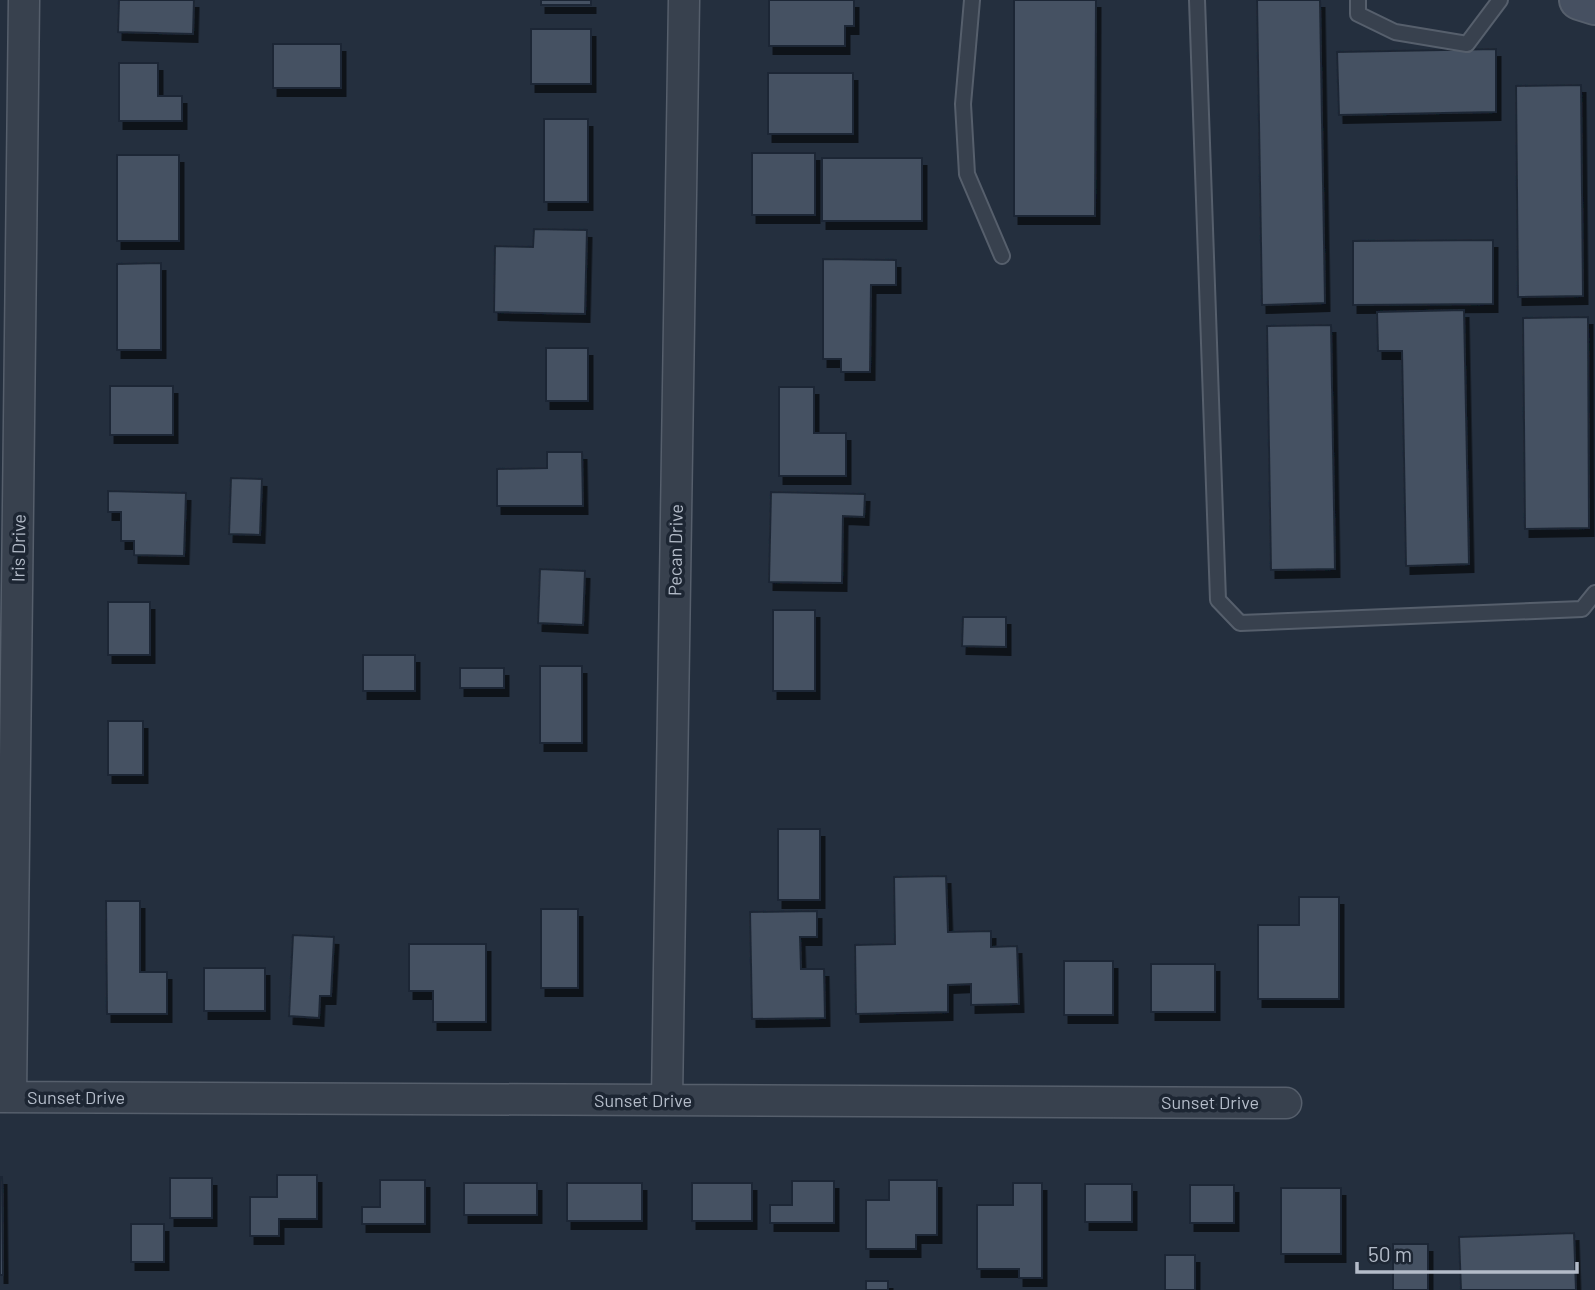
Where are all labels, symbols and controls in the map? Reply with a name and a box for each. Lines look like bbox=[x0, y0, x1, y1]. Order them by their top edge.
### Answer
street label: Pecan Drive bbox=[663, 504, 687, 596]
street label: Iris Drive bbox=[6, 514, 30, 582]
street label: Sunset Drive bbox=[27, 1086, 125, 1108]
street label: Sunset Drive bbox=[594, 1089, 692, 1111]
street label: Sunset Drive bbox=[1161, 1091, 1259, 1113]
scale bar bbox=[1357, 1230, 1578, 1274]
text: 50 m bbox=[1368, 1241, 1412, 1266]

